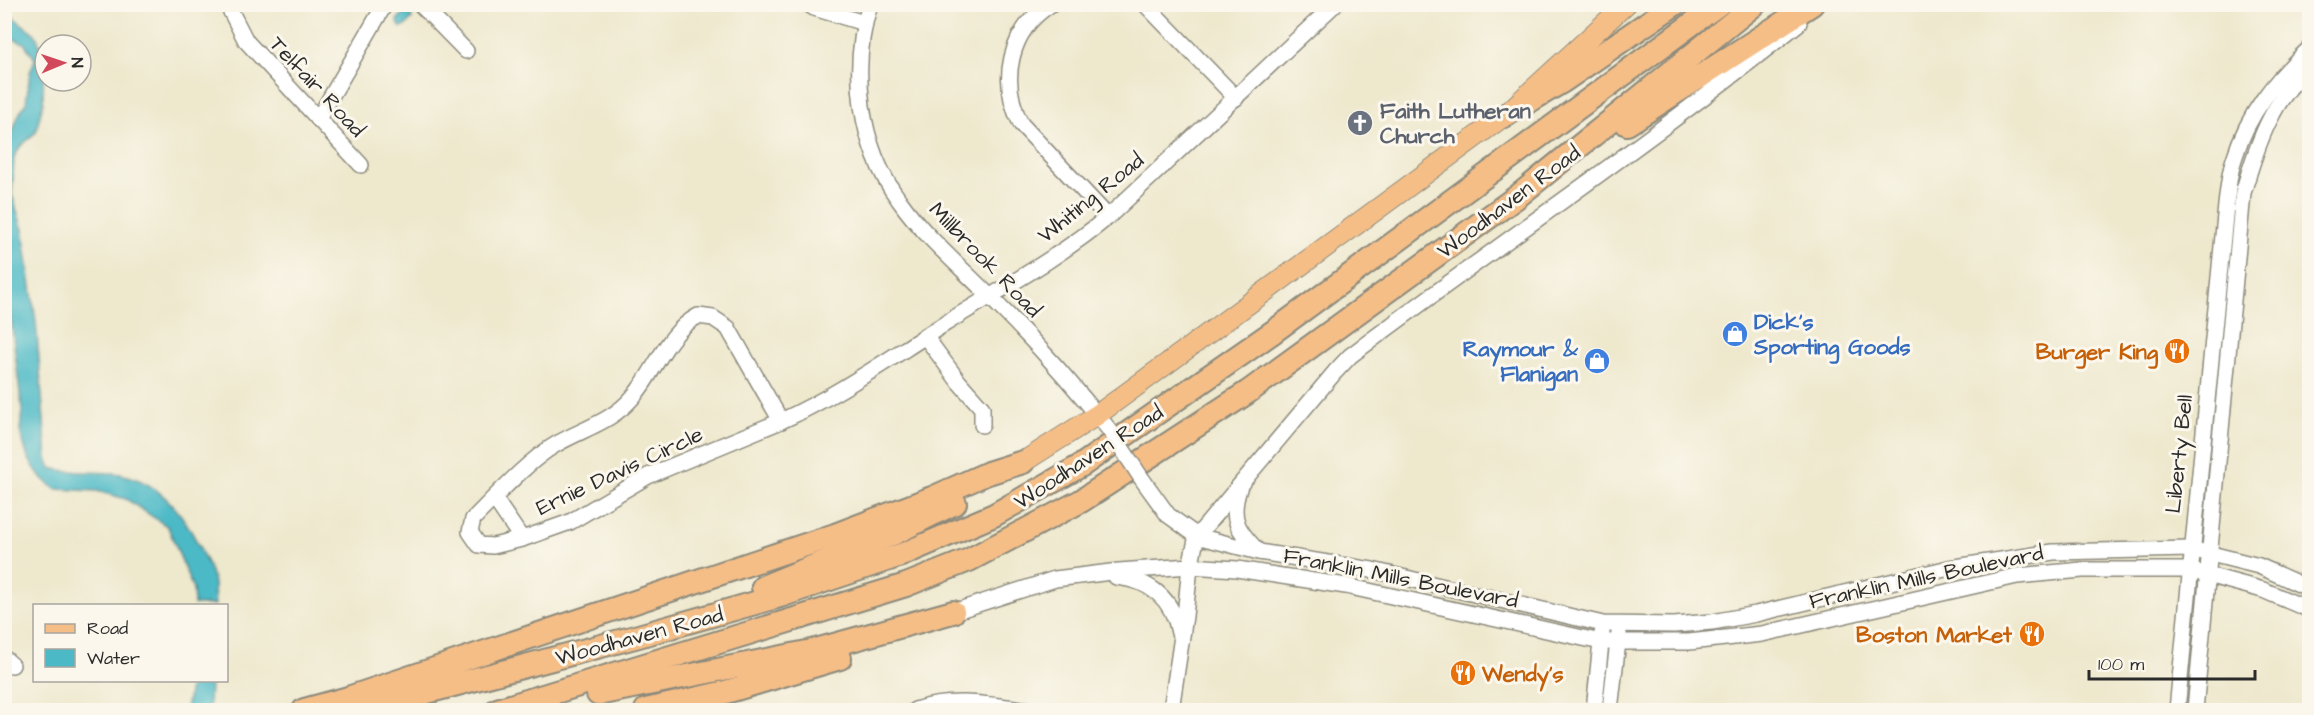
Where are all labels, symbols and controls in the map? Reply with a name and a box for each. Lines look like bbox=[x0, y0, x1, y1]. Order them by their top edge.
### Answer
street label: Telfair Road bbox=[262, 30, 372, 144]
north arrow bbox=[33, 33, 93, 93]
text: N bbox=[66, 57, 88, 68]
place label: Faith Lutheran Church bbox=[1380, 96, 1531, 152]
church icon: Faith Lutheran Church bbox=[1345, 108, 1375, 138]
street label: Woodhaven Road bbox=[1431, 138, 1587, 266]
street label: Whiting Road bbox=[1031, 146, 1151, 252]
street label: Millbrook Road bbox=[921, 195, 1048, 325]
place label: Dick's Sporting Goods bbox=[1753, 307, 1911, 364]
shop icon: Dick's Sporting Goods bbox=[1720, 319, 1750, 349]
place label: Raymour & Flanigan bbox=[1463, 334, 1579, 391]
restaurant icon: Burger King bbox=[2162, 336, 2192, 366]
place label: Burger King bbox=[2036, 337, 2159, 369]
shop icon: Raymour & Flanigan bbox=[1582, 346, 1612, 376]
street label: Liberty Bell bbox=[2158, 393, 2202, 515]
street label: Woodhaven Road bbox=[1008, 397, 1170, 517]
street label: Ernie Davis Circle bbox=[531, 419, 708, 524]
street label: Franklin Mills Boulevard bbox=[1806, 538, 2046, 617]
street label: Franklin Mills Boulevard bbox=[1281, 540, 1521, 616]
street label: Woodhaven Road bbox=[552, 599, 727, 674]
legend bbox=[33, 604, 228, 682]
text: Road bbox=[87, 616, 128, 641]
restaurant icon: Boston Market bbox=[2017, 619, 2047, 649]
place label: Boston Market bbox=[1856, 620, 2013, 651]
scale bar bbox=[2089, 643, 2256, 681]
text: Water bbox=[87, 646, 140, 671]
text: 100 m bbox=[2098, 652, 2144, 677]
restaurant icon: Wendy's bbox=[1448, 658, 1478, 688]
place label: Wendy's bbox=[1481, 659, 1564, 692]

